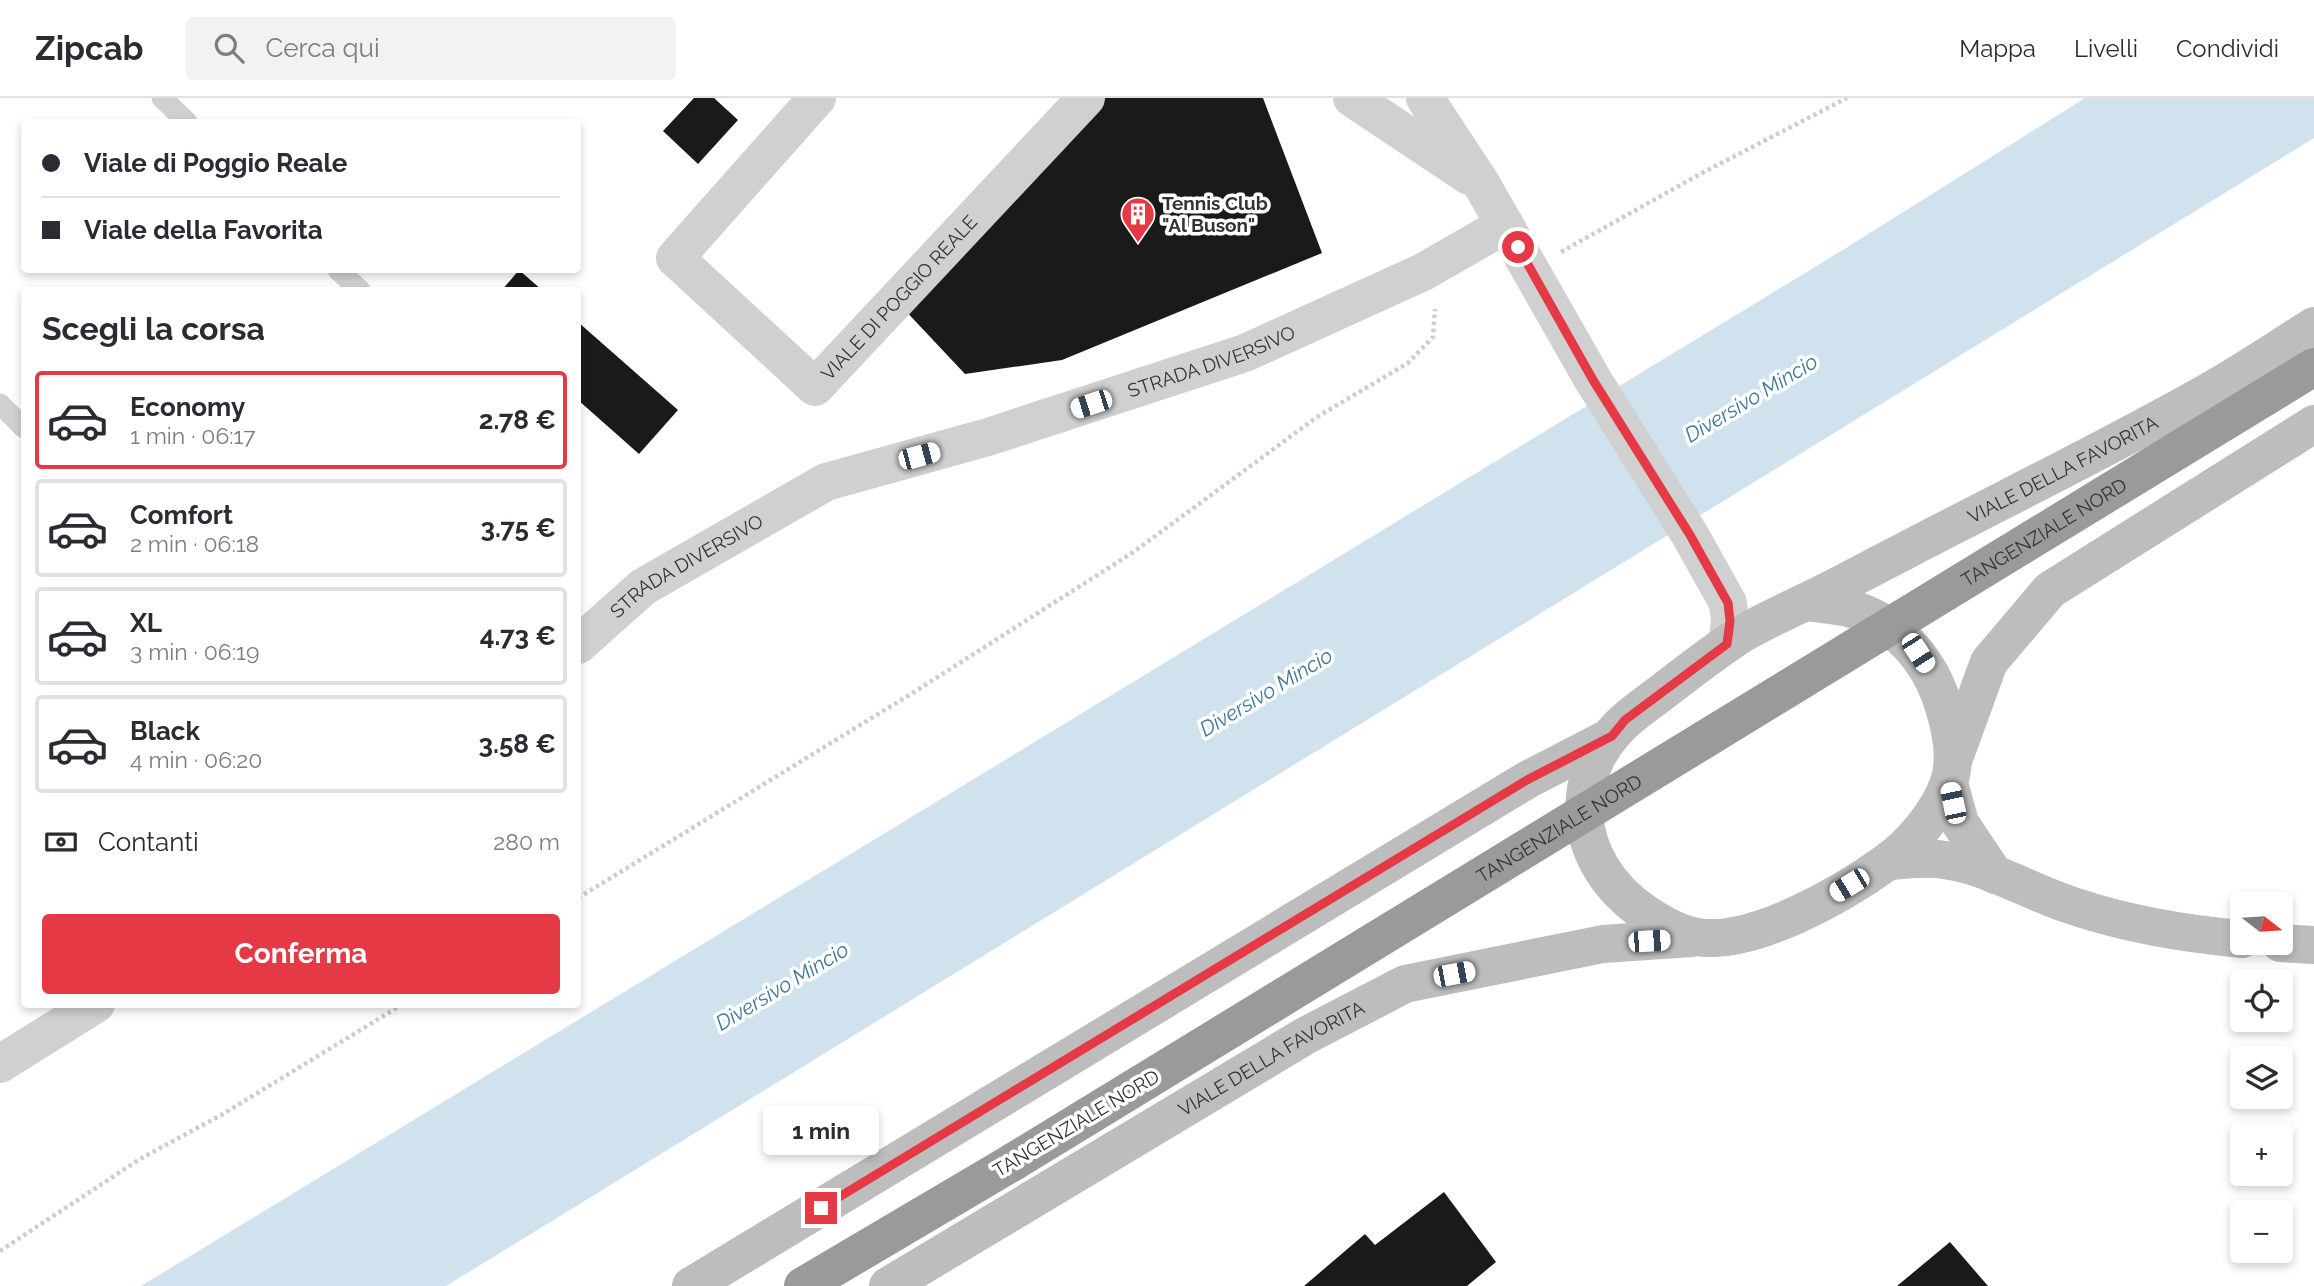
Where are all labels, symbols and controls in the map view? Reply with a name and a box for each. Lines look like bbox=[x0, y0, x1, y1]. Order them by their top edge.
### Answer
search box bbox=[186, 17, 676, 80]
text: Zipcab bbox=[35, 29, 144, 68]
icon: search bbox=[210, 29, 248, 67]
text: Cerca qui bbox=[266, 33, 380, 63]
text: Mappa bbox=[1959, 34, 2036, 63]
text: Livelli bbox=[2074, 34, 2138, 63]
text: Condividi bbox=[2176, 34, 2279, 63]
text: Viale di Poggio Reale bbox=[84, 148, 347, 178]
place label: Tennis Club "Al Buson" bbox=[1162, 192, 1268, 236]
building icon: Tennis Club "Al Buson" bbox=[1119, 195, 1157, 244]
street label: VIALE DI POGGIO REALE bbox=[816, 211, 981, 384]
text: Viale della Favorita bbox=[84, 215, 323, 245]
route start bbox=[1502, 231, 1534, 263]
text: Scegli la corsa bbox=[42, 310, 265, 347]
street label: STRADA DIVERSIVO bbox=[1125, 321, 1298, 402]
water label: Diversivo Mincio bbox=[1680, 348, 1822, 448]
car bbox=[1068, 388, 1115, 420]
icon: car bbox=[46, 389, 109, 452]
text: Economy bbox=[130, 392, 245, 422]
text: 2.78 € bbox=[479, 405, 556, 435]
street label: VIALE DELLA FAVORITA bbox=[1964, 411, 2162, 528]
text: 1 min · 06:17 bbox=[130, 422, 256, 449]
car bbox=[896, 440, 943, 472]
street label: TANGENZIALE NORD bbox=[1957, 473, 2130, 591]
icon: car bbox=[46, 497, 109, 560]
text: Comfort bbox=[130, 500, 233, 530]
street label: STRADA DIVERSIVO bbox=[605, 510, 767, 622]
text: 3.75 € bbox=[481, 513, 556, 543]
text: 2 min · 06:18 bbox=[130, 530, 259, 557]
icon: car bbox=[46, 605, 109, 668]
text: XL bbox=[130, 608, 162, 638]
text: 4.73 € bbox=[480, 621, 556, 651]
car bbox=[1898, 630, 1939, 676]
text: 3 min · 06:19 bbox=[130, 638, 259, 665]
water label: Diversivo Mincio bbox=[1195, 642, 1337, 742]
icon: car bbox=[46, 713, 109, 776]
text: Black bbox=[130, 716, 200, 746]
text: 3.58 € bbox=[479, 729, 556, 759]
text: 4 min · 06:20 bbox=[130, 746, 262, 773]
street label: TANGENZIALE NORD bbox=[1472, 769, 1646, 887]
car bbox=[1939, 780, 1968, 826]
icon: cash bbox=[42, 823, 80, 861]
text: Contanti bbox=[98, 827, 199, 857]
text: 280 m bbox=[493, 828, 560, 855]
car bbox=[1826, 865, 1873, 905]
north arrow bbox=[2230, 892, 2292, 956]
map controls bbox=[2230, 892, 2293, 1263]
button: Conferma bbox=[42, 914, 560, 994]
car bbox=[1628, 929, 1671, 953]
water label: Diversivo Mincio bbox=[711, 936, 853, 1036]
car bbox=[1432, 960, 1477, 988]
button: locate bbox=[2230, 969, 2293, 1032]
street label: VIALE DELLA FAVORITA bbox=[1174, 996, 1368, 1120]
button: layers bbox=[2230, 1046, 2293, 1109]
street label: TANGENZIALE NORD bbox=[989, 1065, 1163, 1181]
callout: 1 min bbox=[763, 1107, 879, 1156]
text: 1 min bbox=[792, 1117, 850, 1144]
button: + bbox=[2230, 1123, 2293, 1186]
route end bbox=[805, 1192, 837, 1224]
button: − bbox=[2230, 1200, 2293, 1263]

